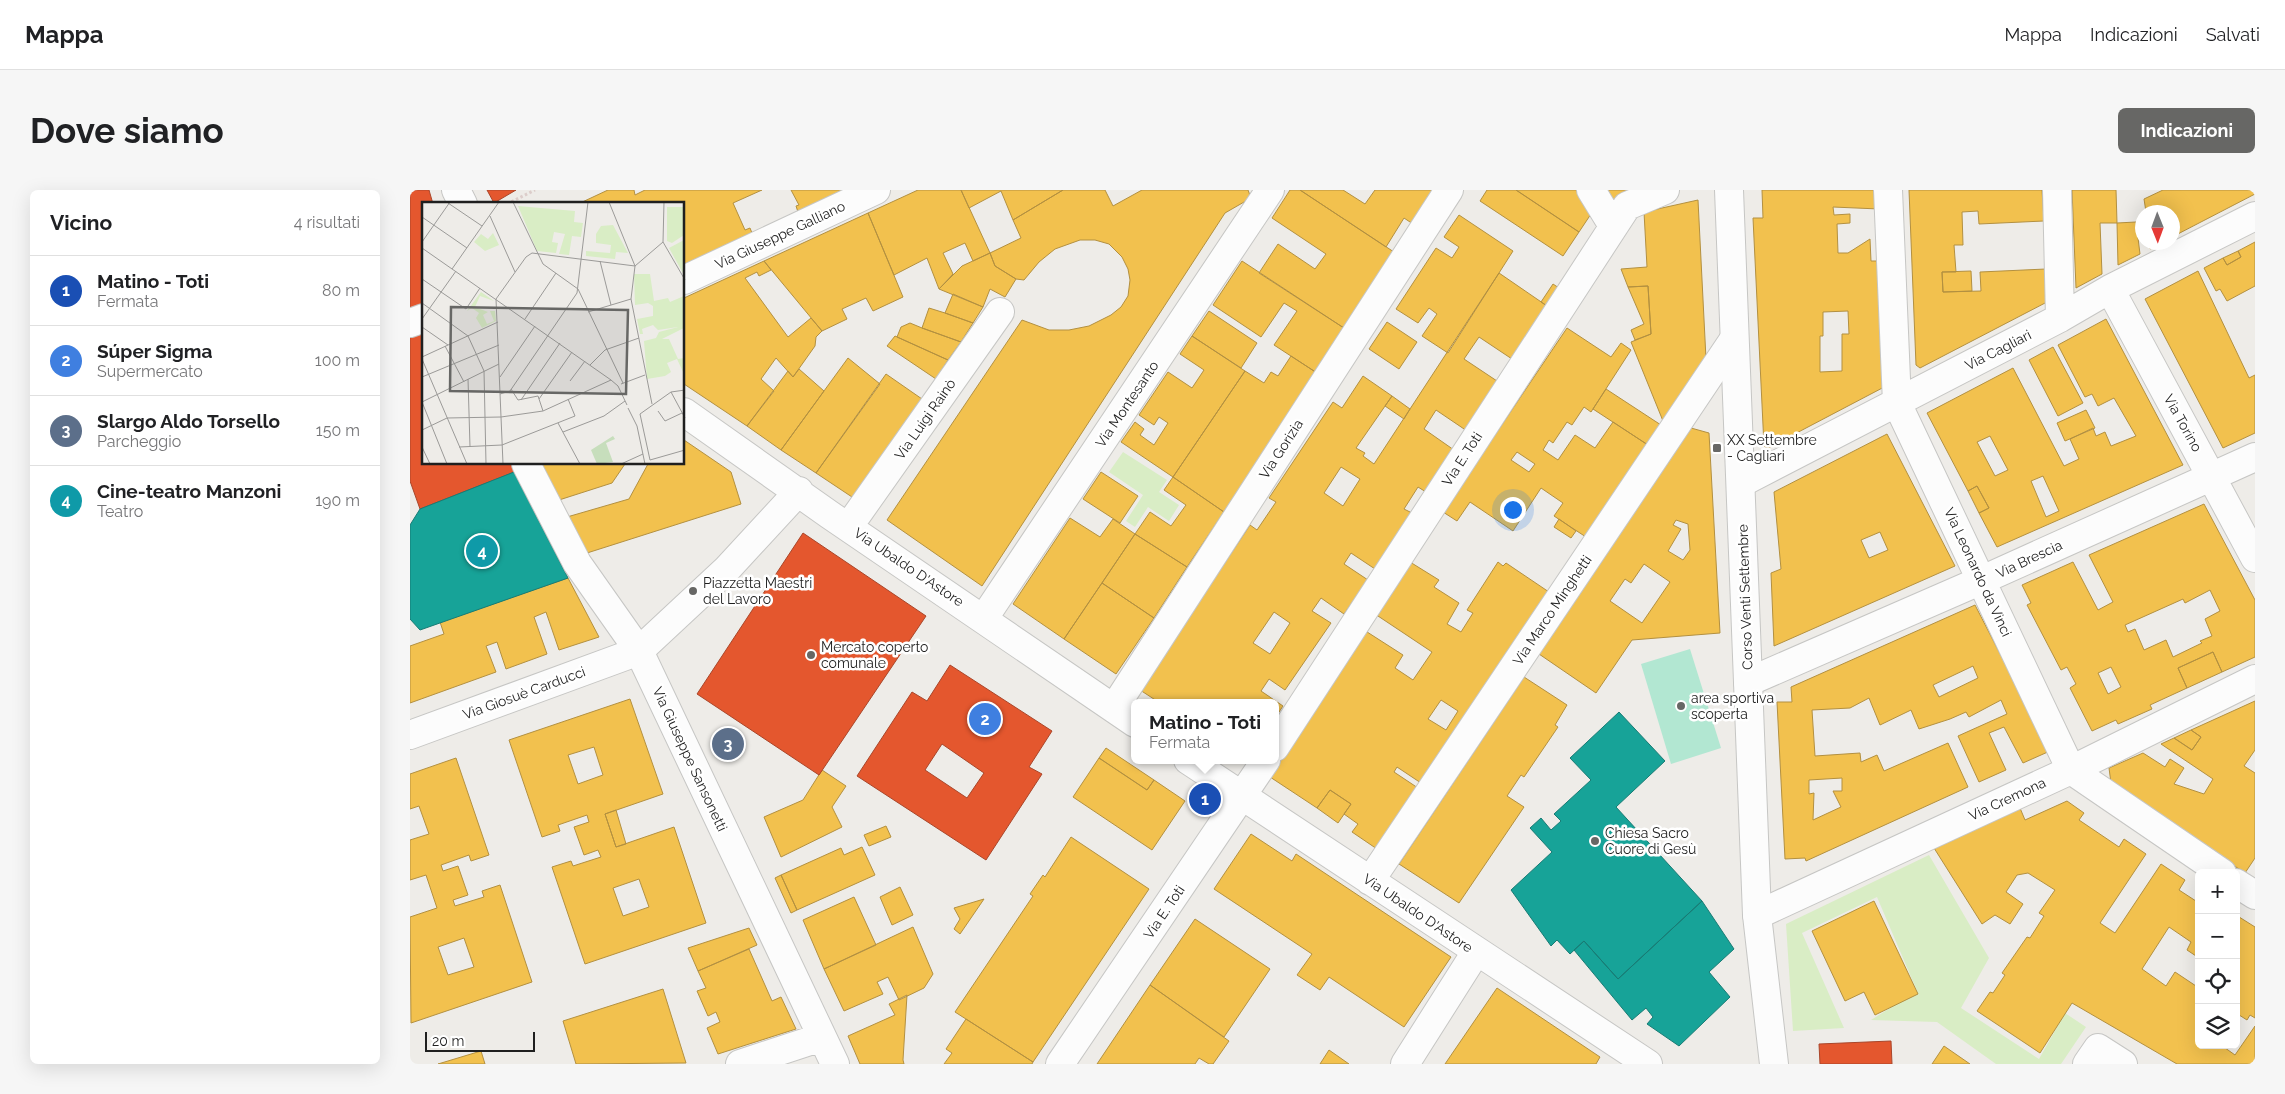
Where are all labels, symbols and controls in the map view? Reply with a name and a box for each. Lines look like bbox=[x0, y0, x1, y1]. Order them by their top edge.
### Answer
text: Mappa bbox=[25, 20, 104, 49]
text: Mappa bbox=[2004, 24, 2062, 45]
text: Indicazioni bbox=[2090, 24, 2178, 45]
text: Salvati bbox=[2206, 24, 2260, 45]
button: Indicazioni bbox=[2118, 108, 2255, 153]
text: Dove siamo bbox=[30, 110, 224, 151]
street label: Via Giuseppe Galliano bbox=[712, 198, 848, 272]
inset map bbox=[422, 202, 685, 465]
north arrow bbox=[2135, 205, 2180, 250]
text: Vicino bbox=[50, 210, 112, 235]
text: 4 risultati bbox=[294, 213, 360, 232]
text: Matino - Toti bbox=[97, 270, 209, 292]
text: 1 bbox=[62, 281, 70, 300]
text: 80 m bbox=[322, 281, 360, 300]
text: Fermata bbox=[97, 292, 158, 311]
street label: Via Cagliari bbox=[1962, 327, 2034, 373]
text: Súper Sigma bbox=[97, 340, 212, 362]
text: 2 bbox=[61, 351, 71, 370]
text: 100 m bbox=[315, 351, 360, 370]
street label: Via Montesanto bbox=[1092, 358, 1162, 450]
text: Supermercato bbox=[97, 362, 203, 381]
street label: Via Luigi Rainò bbox=[891, 376, 959, 462]
street label: Via Torino bbox=[2161, 392, 2205, 454]
text: Slargo Aldo Torsello bbox=[97, 410, 280, 432]
street label: Via Gorizia bbox=[1256, 416, 1306, 482]
text: 3 bbox=[62, 421, 70, 440]
text: 150 m bbox=[316, 421, 360, 440]
street label: Via E. Toti bbox=[1439, 429, 1485, 489]
text: Parcheggio bbox=[97, 432, 181, 451]
place label: XX Settembre - Cagliari bbox=[1727, 432, 1817, 464]
marker: XX Settembre - Cagliari bbox=[1711, 442, 1723, 454]
text: Cine-teatro Manzoni bbox=[97, 480, 281, 502]
text: 4 bbox=[61, 491, 71, 510]
text: 190 m bbox=[315, 491, 360, 510]
your location bbox=[1500, 497, 1526, 523]
text: Teatro bbox=[97, 502, 143, 521]
street label: Via Leonardo da Vinci bbox=[1941, 505, 2015, 639]
street label: Via Ubaldo D'Astore bbox=[851, 524, 967, 610]
street label: Corso Venti Settembre bbox=[1734, 524, 1756, 670]
pin: 4 bbox=[466, 532, 498, 570]
street label: Via Brescia bbox=[1993, 537, 2065, 581]
street label: Via Marco Minghetti bbox=[1509, 552, 1595, 668]
place label: Piazzetta Maestri del Lavoro bbox=[703, 575, 812, 607]
marker: Piazzetta Maestri del Lavoro bbox=[687, 585, 699, 597]
place label: Mercato coperto comunale bbox=[821, 639, 928, 671]
marker: Mercato coperto comunale bbox=[805, 649, 817, 661]
street label: Via Giosuè Carducci bbox=[460, 663, 588, 723]
street label: Via Giuseppe Sansonetti bbox=[650, 684, 730, 834]
place label: area sportiva scoperta bbox=[1691, 690, 1774, 722]
popup bbox=[1131, 699, 1279, 764]
pin: 2 bbox=[969, 700, 1001, 738]
marker: area sportiva scoperta bbox=[1675, 700, 1687, 712]
text: Matino - Toti bbox=[1149, 711, 1261, 733]
pin: 3 bbox=[712, 725, 744, 763]
text: Fermata bbox=[1149, 733, 1210, 752]
street label: Via Cremona bbox=[1966, 774, 2048, 824]
pin: 1 bbox=[1189, 780, 1221, 818]
place label: Chiesa Sacro Cuore di Gesù bbox=[1605, 825, 1696, 857]
marker: Chiesa Sacro Cuore di Gesù bbox=[1589, 835, 1601, 847]
map controls bbox=[2195, 869, 2240, 1049]
button: + bbox=[2195, 869, 2240, 914]
street label: Via Ubaldo D'Astore bbox=[1360, 870, 1476, 956]
street label: Via E. Toti bbox=[1140, 882, 1188, 942]
button: − bbox=[2195, 914, 2240, 959]
button: locate bbox=[2195, 959, 2240, 1004]
button: layers bbox=[2195, 1004, 2240, 1049]
scale bar bbox=[425, 1029, 535, 1052]
text: 20 m bbox=[432, 1033, 464, 1049]

